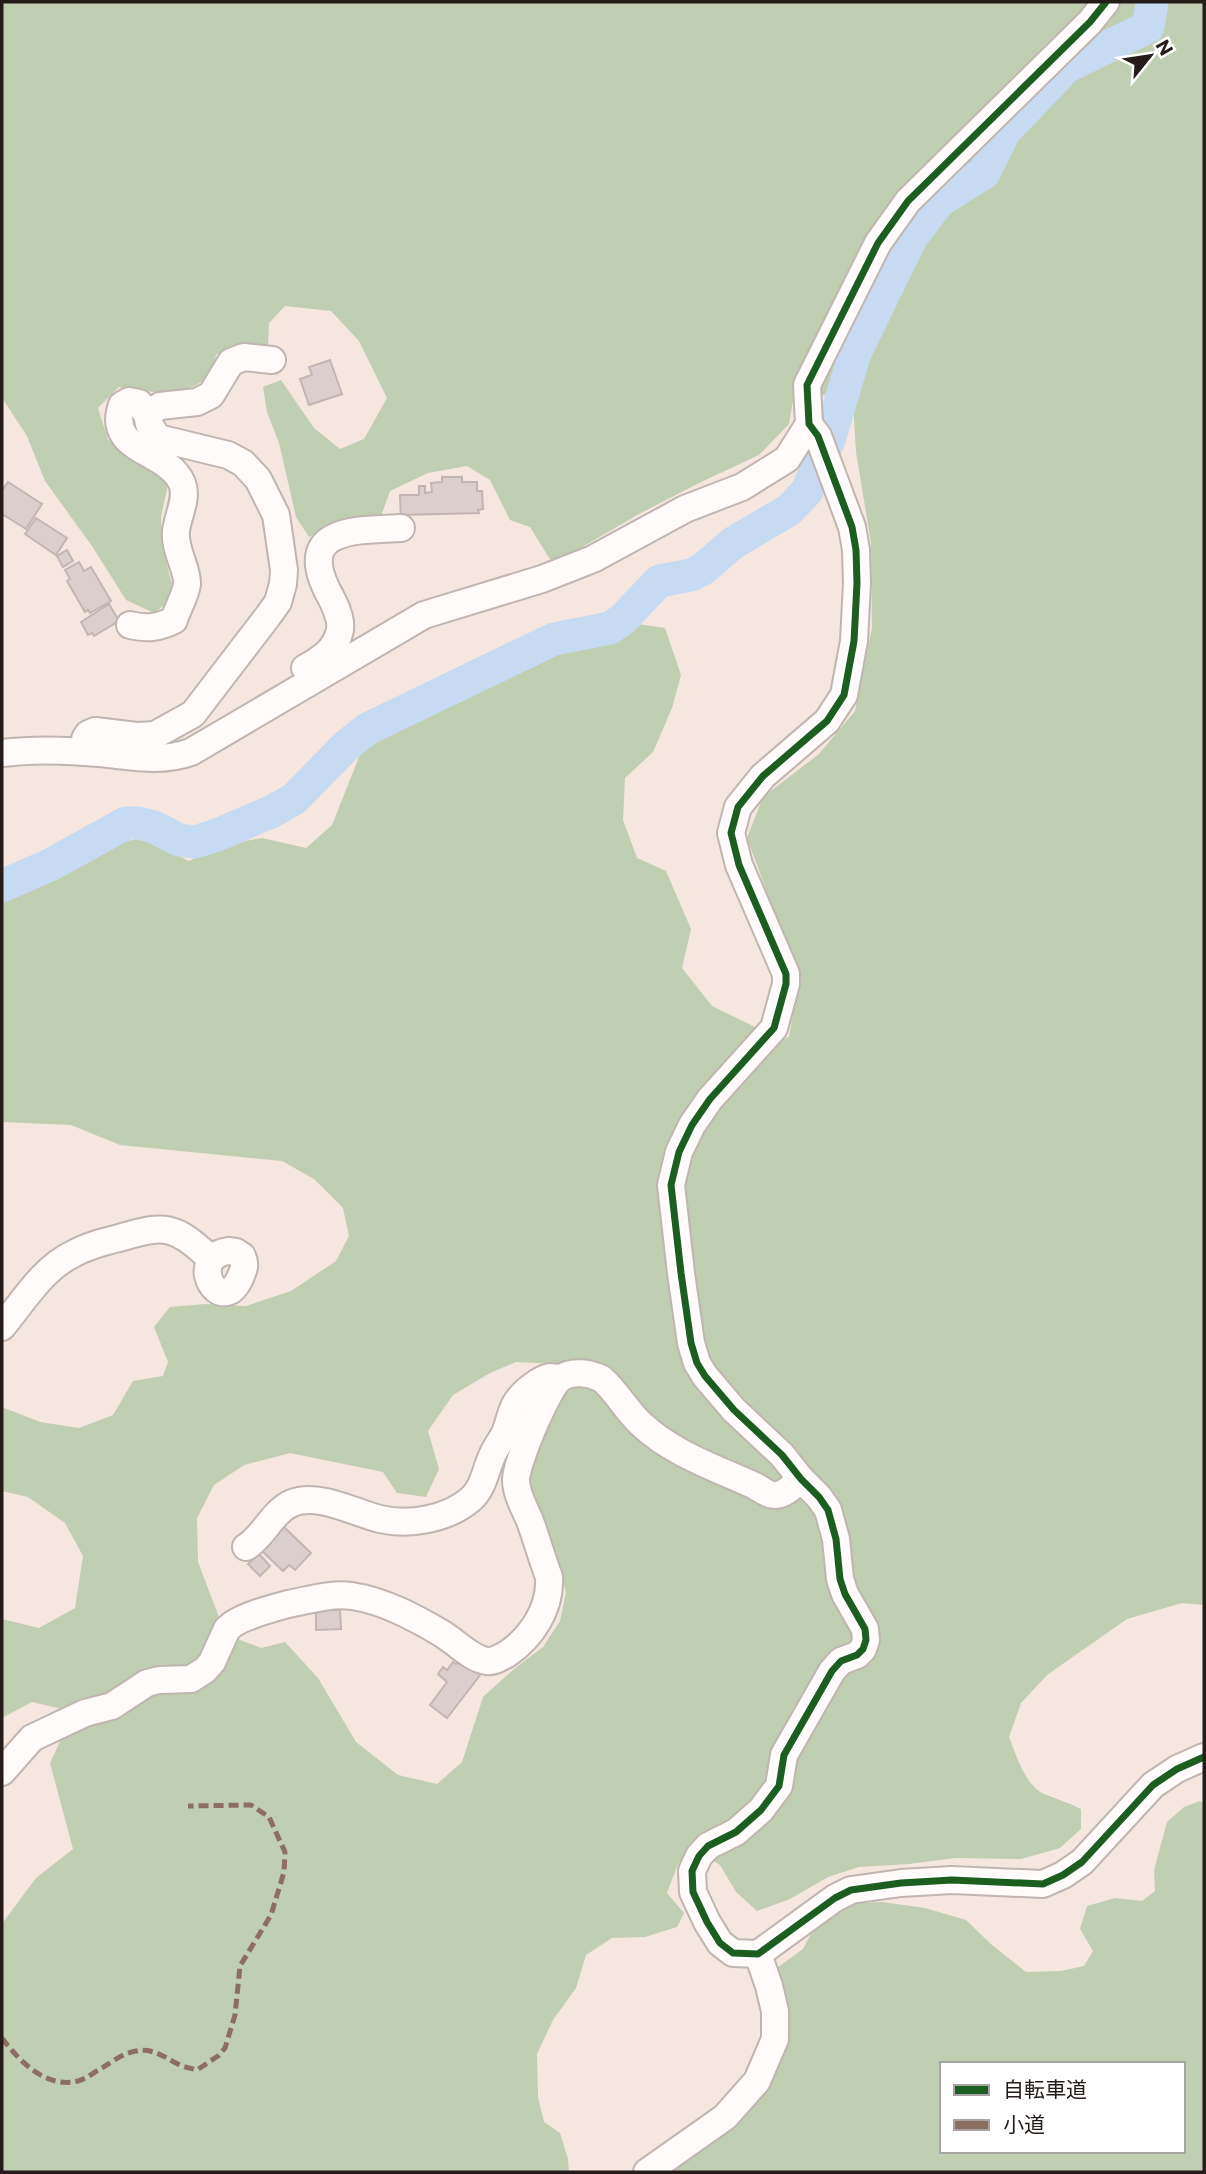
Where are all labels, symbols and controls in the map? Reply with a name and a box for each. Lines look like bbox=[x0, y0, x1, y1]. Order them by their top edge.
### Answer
north arrow bbox=[1115, 21, 1185, 91]
text: N bbox=[1152, 35, 1179, 59]
legend bbox=[940, 2062, 1185, 2153]
text: 自転車道 bbox=[1003, 2076, 1087, 2101]
text: 小道 bbox=[1003, 2111, 1045, 2136]

